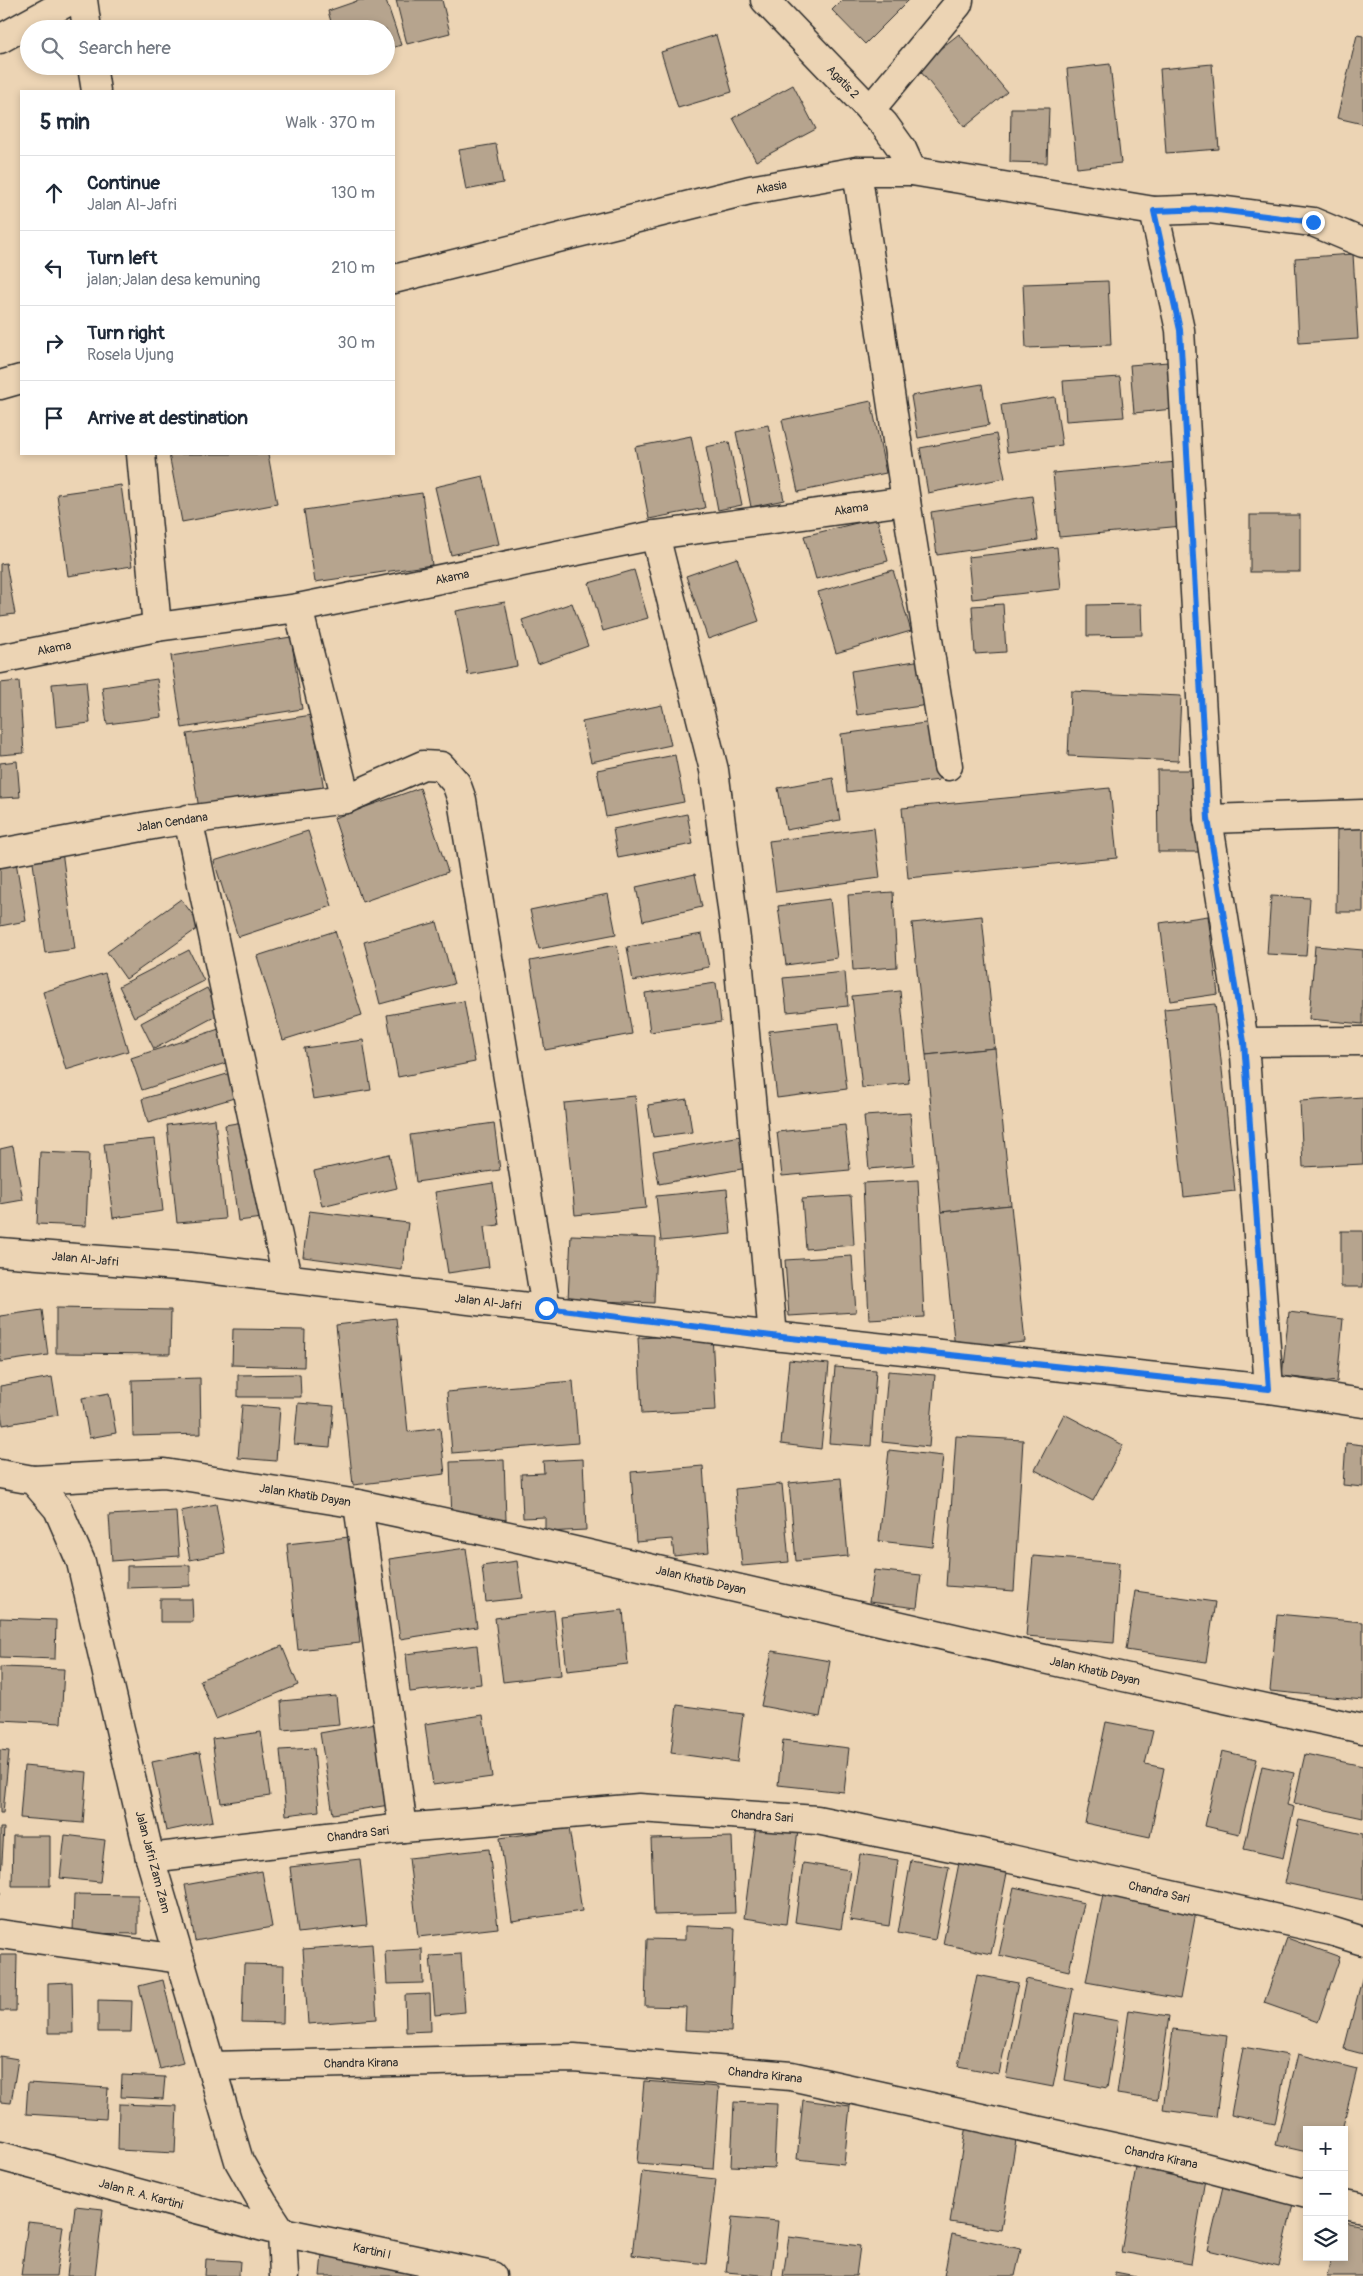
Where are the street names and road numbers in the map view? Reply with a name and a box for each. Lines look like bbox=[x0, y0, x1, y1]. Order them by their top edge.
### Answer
street label: Agatis 2 bbox=[823, 62, 862, 102]
street label: Akasia bbox=[754, 177, 788, 198]
street label: Akama bbox=[833, 500, 870, 519]
street label: Akama bbox=[434, 566, 471, 588]
street label: Akama bbox=[36, 638, 73, 659]
street label: Jalan Cendana bbox=[135, 809, 209, 836]
street label: Jalan Al-Jafri bbox=[51, 1249, 119, 1270]
street label: Jalan Al-Jafri bbox=[454, 1291, 522, 1314]
street label: Jalan Khatib Dayan bbox=[258, 1481, 352, 1510]
street label: Jalan Khatib Dayan bbox=[654, 1563, 748, 1598]
street label: Jalan Khatib Dayan bbox=[1048, 1654, 1142, 1689]
street label: Chandra Sari bbox=[730, 1807, 794, 1826]
street label: Jalan Jafri Zam Zam bbox=[132, 1809, 173, 1915]
street label: Chandra Sari bbox=[326, 1823, 390, 1846]
street label: Chandra Sari bbox=[1127, 1878, 1191, 1907]
street label: Chandra Kirana bbox=[324, 2055, 399, 2072]
street label: Chandra Kirana bbox=[727, 2064, 803, 2087]
street label: Chandra Kirana bbox=[1123, 2142, 1199, 2173]
street label: Jalan R. A. Kartini bbox=[97, 2176, 185, 2213]
street label: Kartini I bbox=[351, 2240, 392, 2263]

